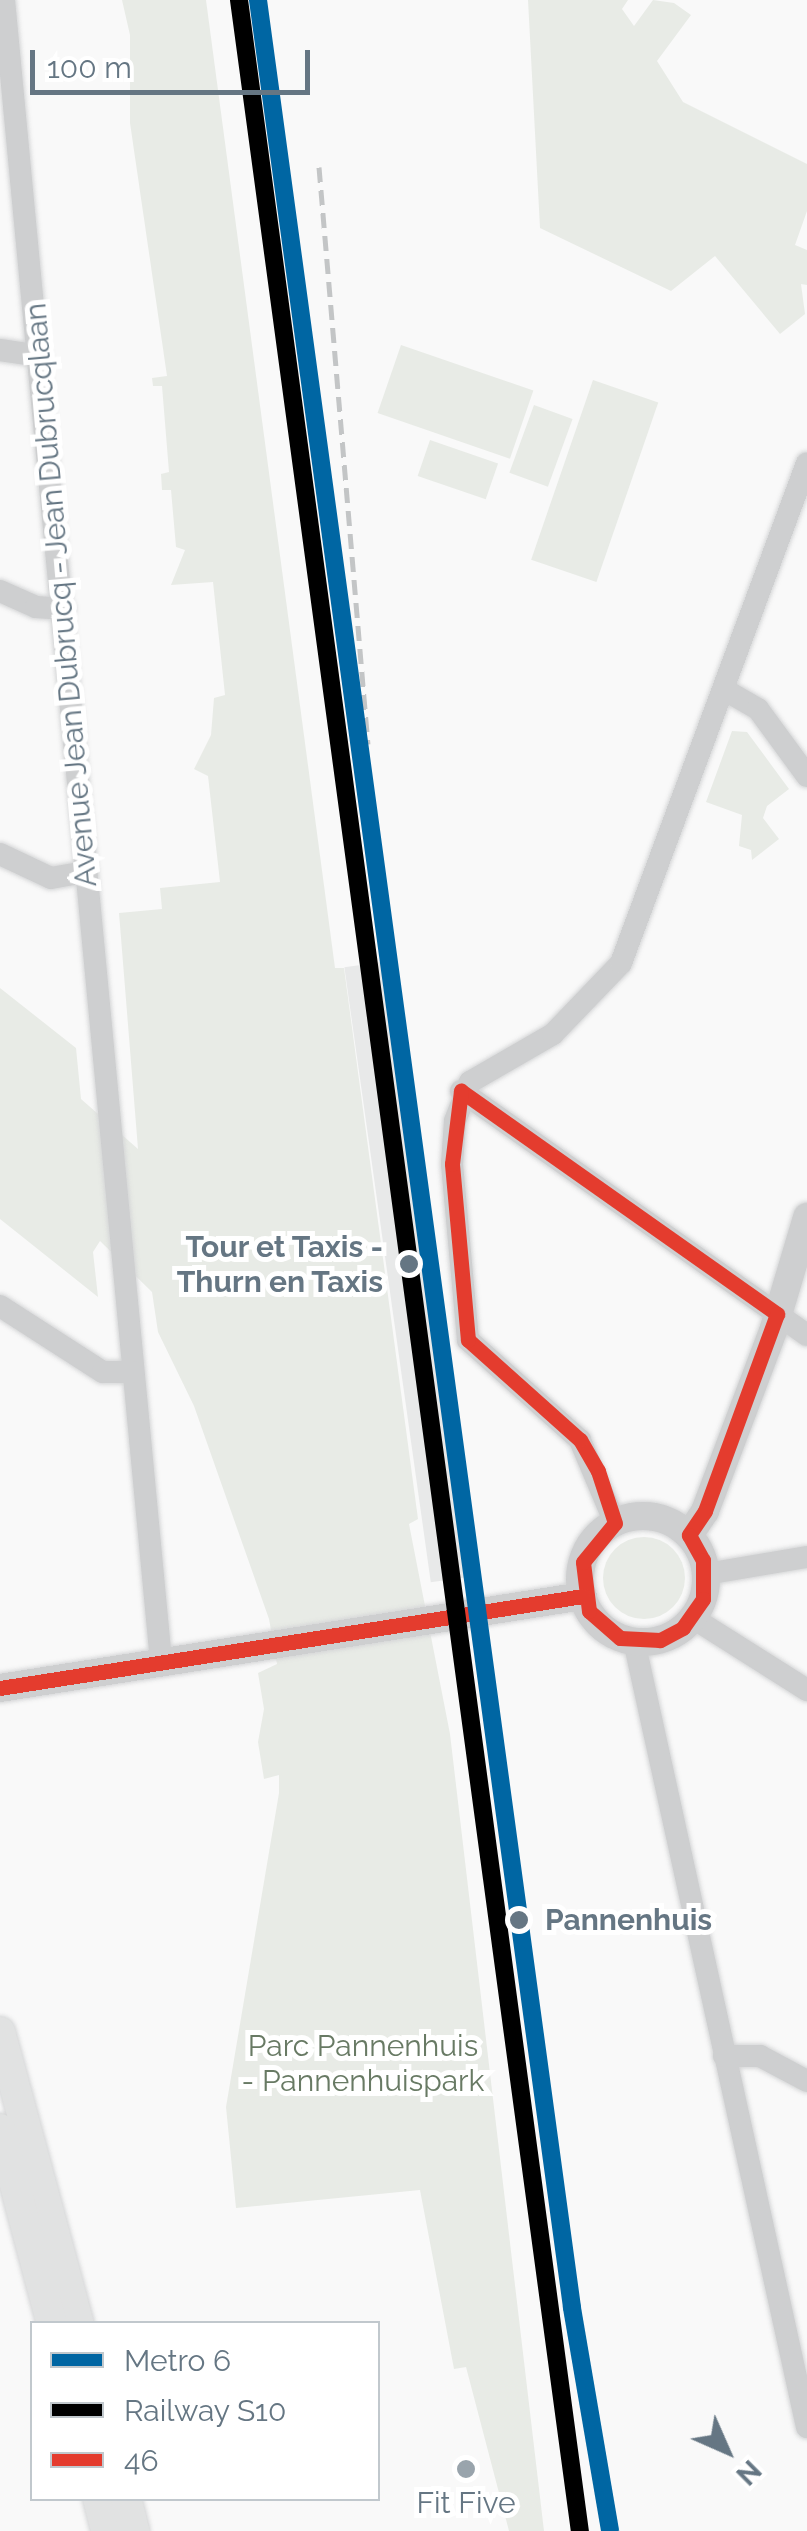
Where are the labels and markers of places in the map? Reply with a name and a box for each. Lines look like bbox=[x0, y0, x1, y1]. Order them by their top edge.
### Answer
place label: Tour et Taxis - Thurn en Taxis bbox=[176, 1229, 383, 1300]
marker: Tour et Taxis - Thurn en Taxis bbox=[392, 1247, 426, 1281]
place label: Pannenhuis bbox=[545, 1902, 712, 1938]
marker: Pannenhuis bbox=[502, 1903, 536, 1937]
marker: Fit Five bbox=[455, 2458, 477, 2480]
place label: Fit Five bbox=[416, 2485, 516, 2521]

